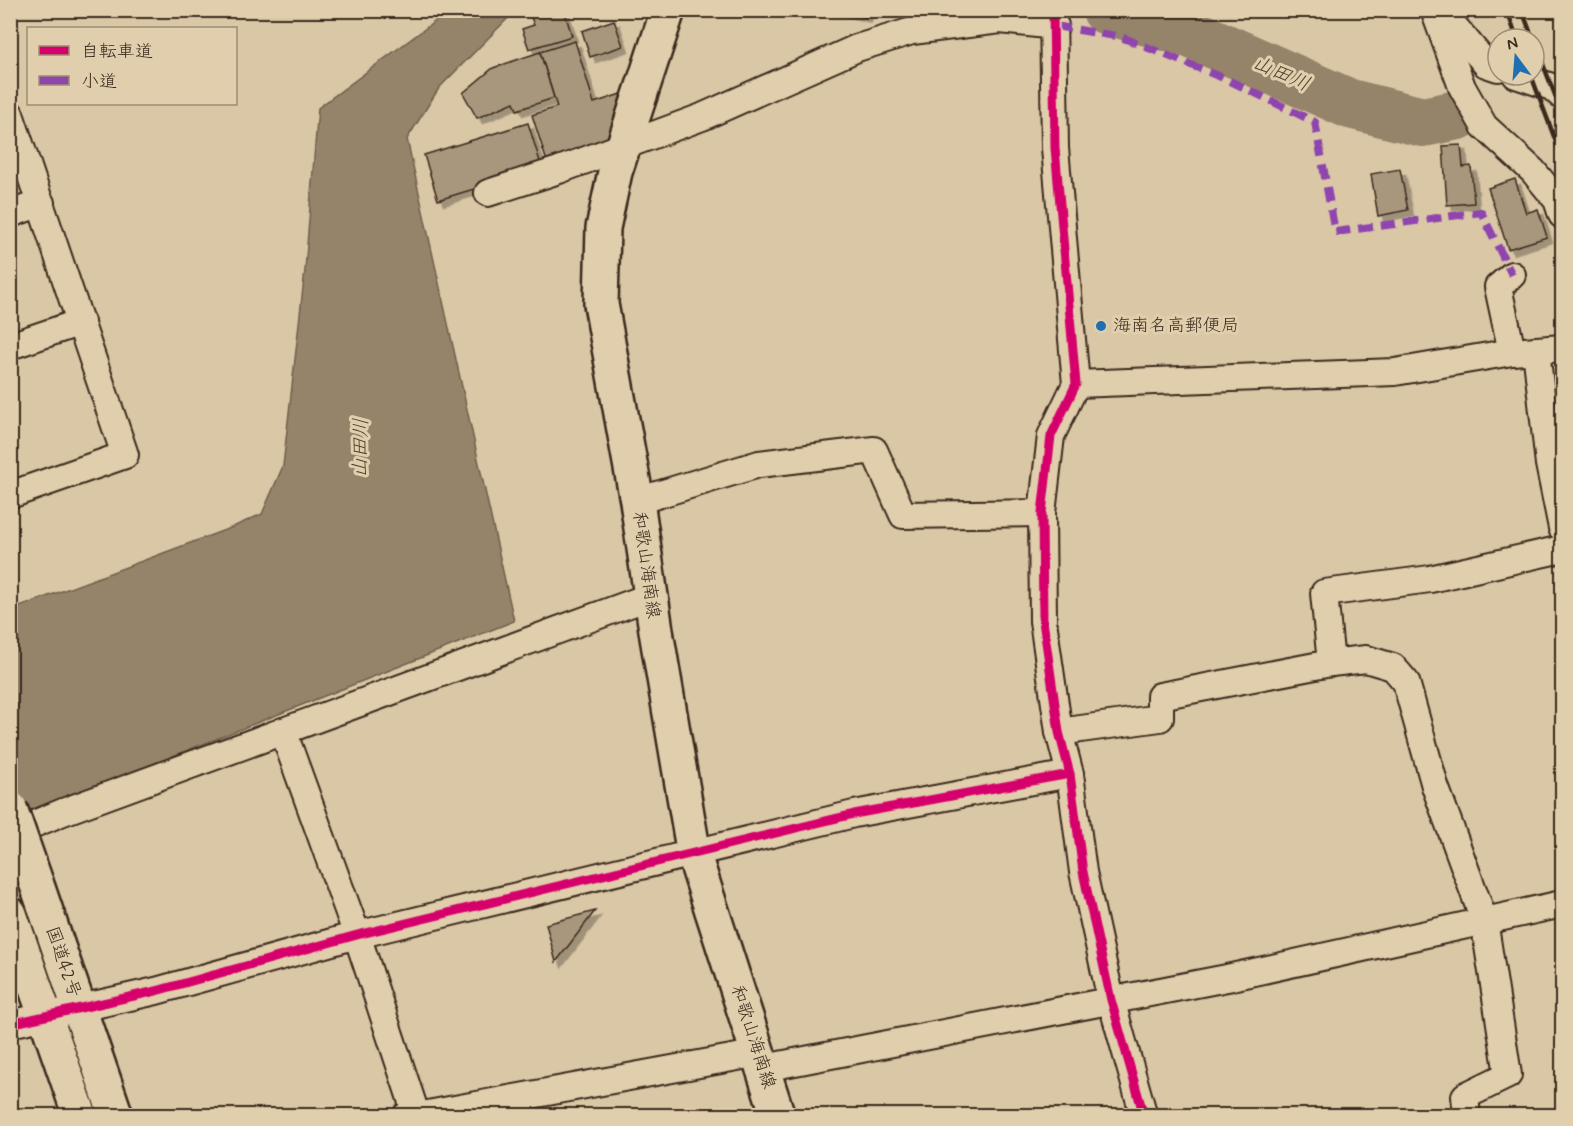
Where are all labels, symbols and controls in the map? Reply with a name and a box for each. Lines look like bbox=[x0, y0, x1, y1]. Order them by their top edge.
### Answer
legend bbox=[27, 27, 237, 105]
north arrow bbox=[1486, 27, 1546, 87]
text: N bbox=[1504, 32, 1520, 56]
text: 自転車道 bbox=[81, 40, 153, 64]
water label: 山田川 bbox=[1248, 49, 1314, 99]
text: 小道 bbox=[81, 70, 117, 94]
place label: 海南名高郵便局 bbox=[1113, 314, 1239, 338]
marker: 海南名高郵便局 bbox=[1094, 319, 1108, 333]
water label: 山田川 bbox=[347, 418, 375, 478]
street label: 和歌山海南線 bbox=[627, 510, 665, 620]
street label: 国道42号 bbox=[40, 923, 86, 1001]
street label: 和歌山海南線 bbox=[725, 982, 781, 1092]

